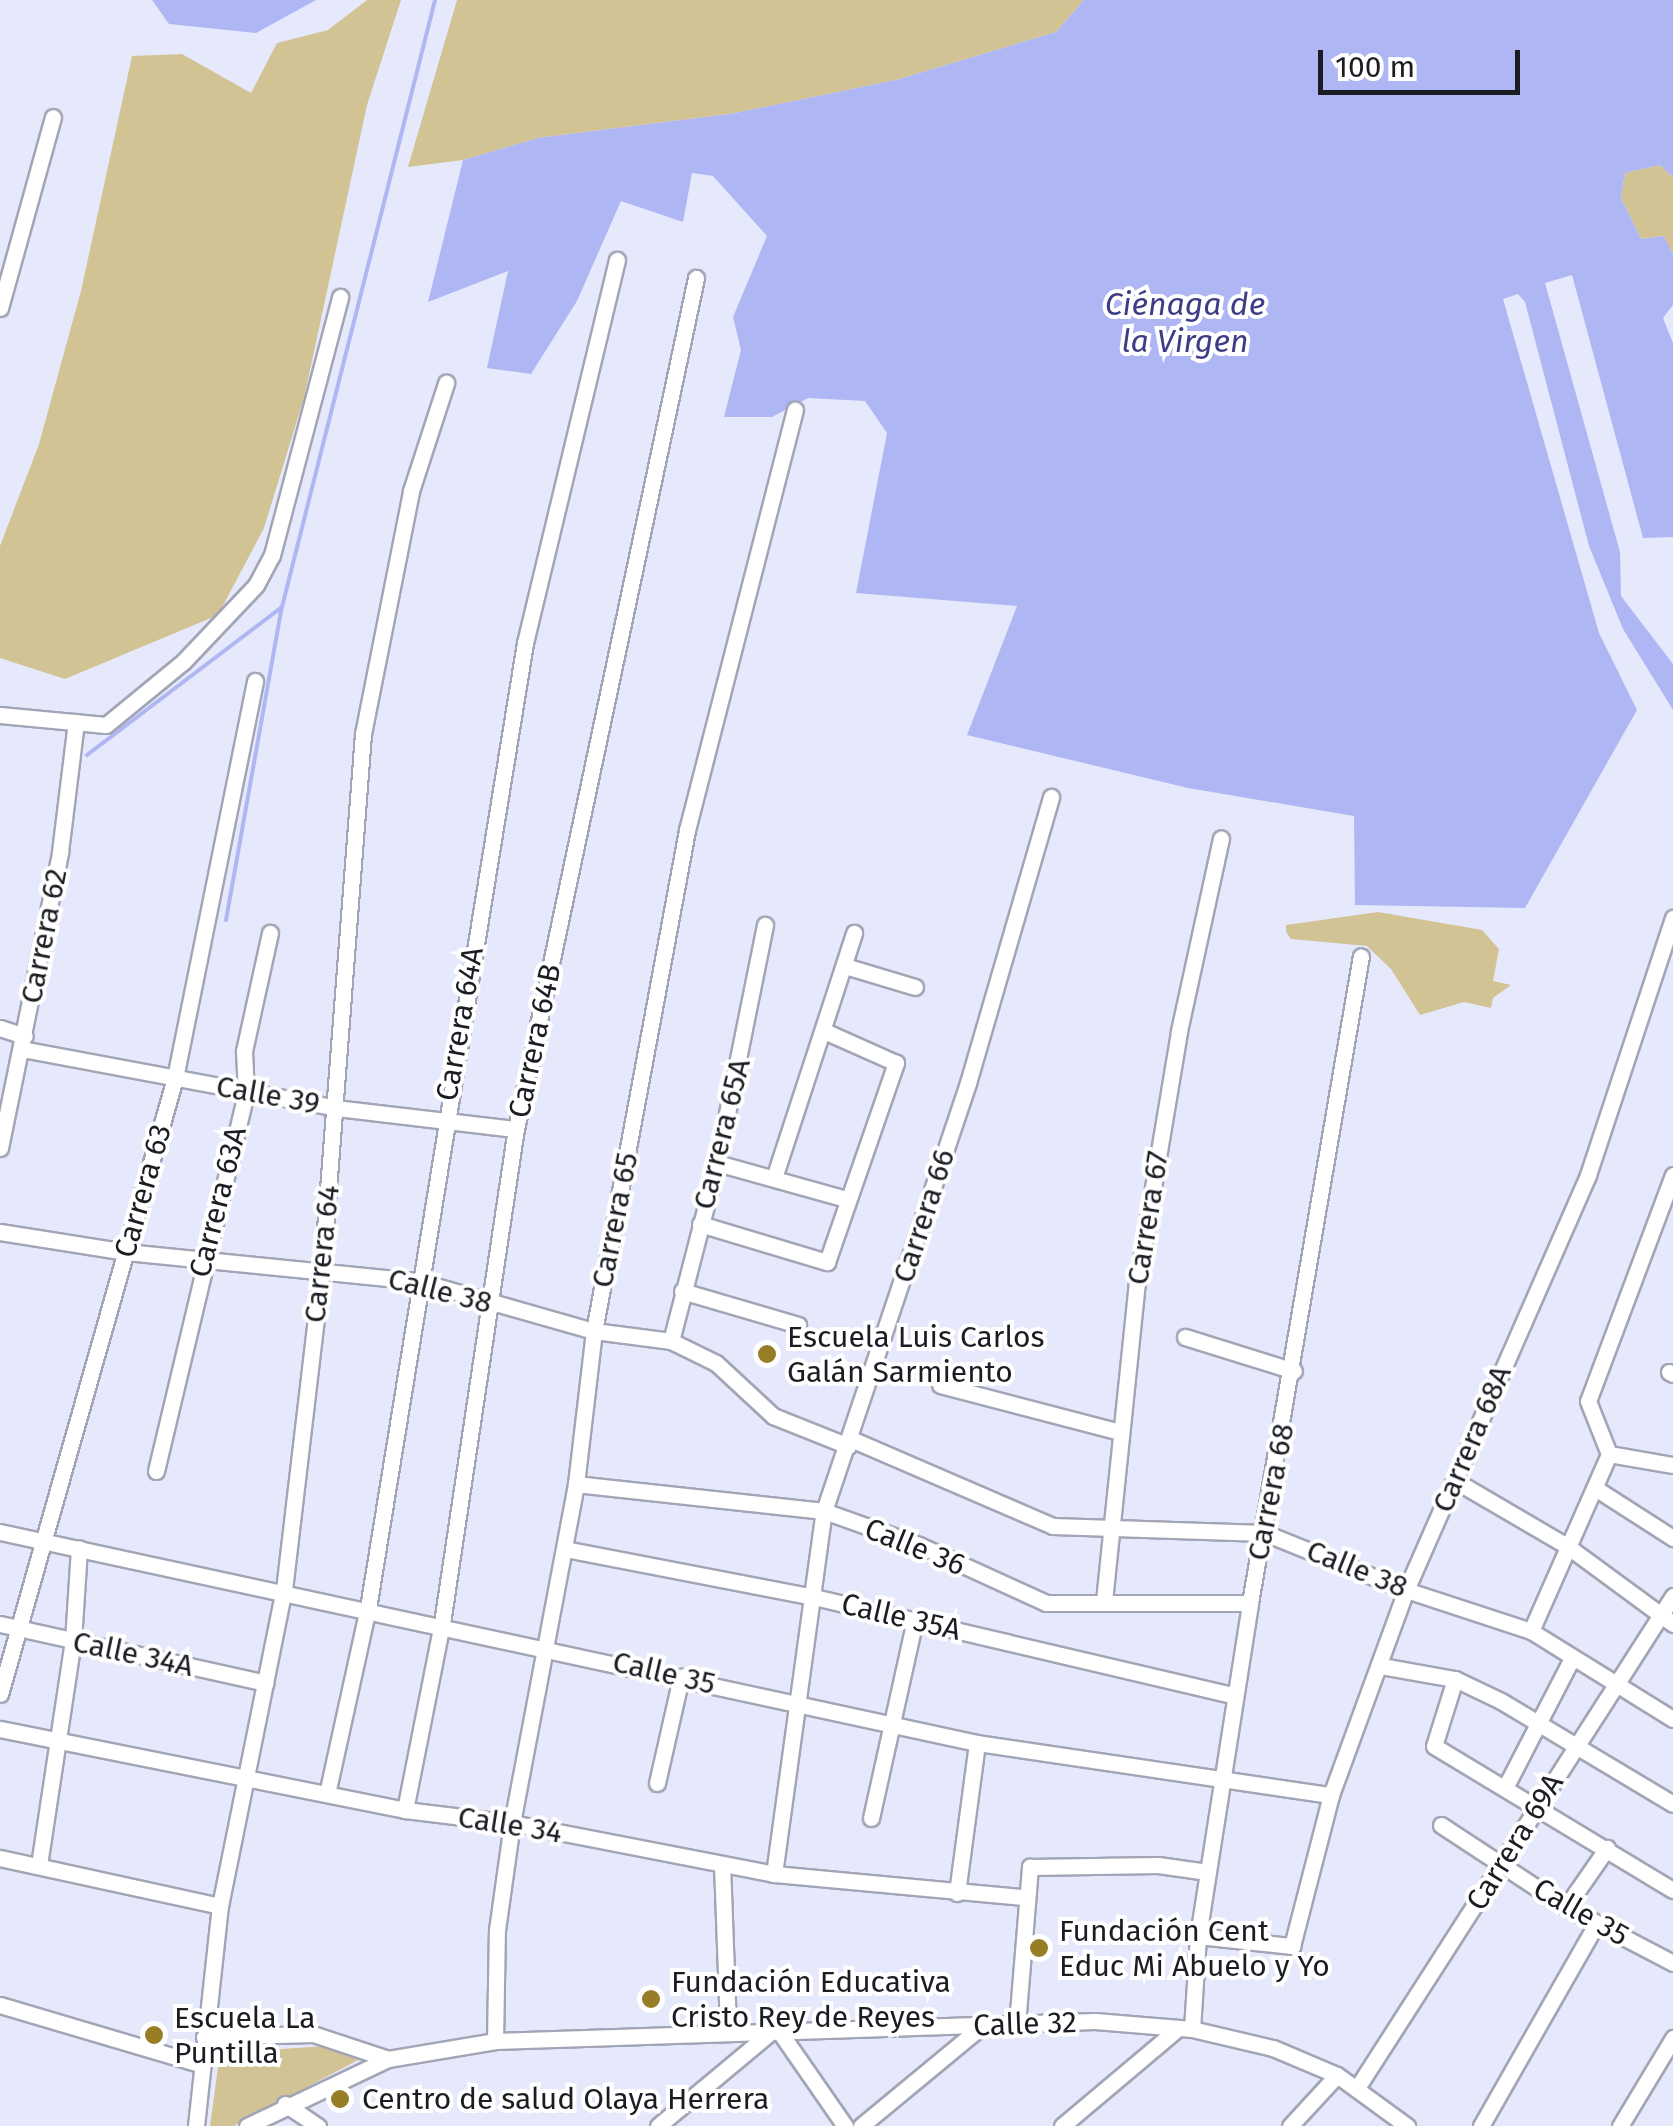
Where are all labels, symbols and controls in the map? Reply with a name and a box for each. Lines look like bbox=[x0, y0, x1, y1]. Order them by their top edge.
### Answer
scale bar bbox=[1323, 30, 1526, 92]
text: 100 m bbox=[1335, 49, 1415, 85]
water label: Ciénaga de la Virgen bbox=[1105, 286, 1265, 361]
street label: Carrera 62 bbox=[13, 865, 75, 1007]
street label: Carrera 64A bbox=[429, 944, 491, 1104]
street label: Carrera 64B bbox=[501, 961, 569, 1121]
street label: Carrera 65A bbox=[686, 1055, 758, 1213]
street label: Calle 39 bbox=[213, 1068, 323, 1122]
street label: Carrera 63 bbox=[107, 1120, 179, 1262]
street label: Carrera 63A bbox=[182, 1123, 254, 1281]
street label: Carrera 66 bbox=[886, 1145, 962, 1287]
street label: Carrera 65 bbox=[584, 1149, 646, 1291]
street label: Carrera 67 bbox=[1120, 1149, 1176, 1287]
street label: Carrera 64 bbox=[297, 1183, 347, 1325]
street label: Calle 38 bbox=[384, 1261, 496, 1321]
place label: Escuela Luis Carlos Galán Sarmiento bbox=[787, 1319, 1045, 1390]
marker: Escuela Luis Carlos Galán Sarmiento bbox=[756, 1343, 778, 1365]
street label: Carrera 68A bbox=[1425, 1360, 1519, 1518]
street label: Carrera 68 bbox=[1240, 1420, 1302, 1564]
street label: Calle 36 bbox=[859, 1511, 971, 1583]
street label: Calle 38 bbox=[1301, 1533, 1413, 1605]
street label: Calle 35A bbox=[838, 1586, 964, 1648]
street label: Calle 34A bbox=[69, 1624, 197, 1684]
street label: Calle 35 bbox=[609, 1644, 719, 1702]
street label: Carrera 69A bbox=[1459, 1767, 1571, 1917]
street label: Calle 34 bbox=[455, 1799, 565, 1851]
street label: Calle 35 bbox=[1527, 1870, 1635, 1954]
place label: Fundación Cent Educ Mi Abuelo y Yo bbox=[1059, 1913, 1330, 1984]
marker: Fundación Cent Educ Mi Abuelo y Yo bbox=[1028, 1937, 1050, 1959]
place label: Fundación Educativa Cristo Rey de Reyes bbox=[671, 1964, 951, 2034]
marker: Fundación Educativa Cristo Rey de Reyes bbox=[640, 1988, 662, 2010]
place label: Escuela La Puntilla bbox=[174, 2000, 316, 2070]
street label: Calle 32 bbox=[973, 2004, 1077, 2044]
marker: Escuela La Puntilla bbox=[143, 2024, 165, 2046]
place label: Centro de salud Olaya Herrera bbox=[362, 2081, 769, 2117]
marker: Centro de salud Olaya Herrera bbox=[327, 2086, 353, 2112]

